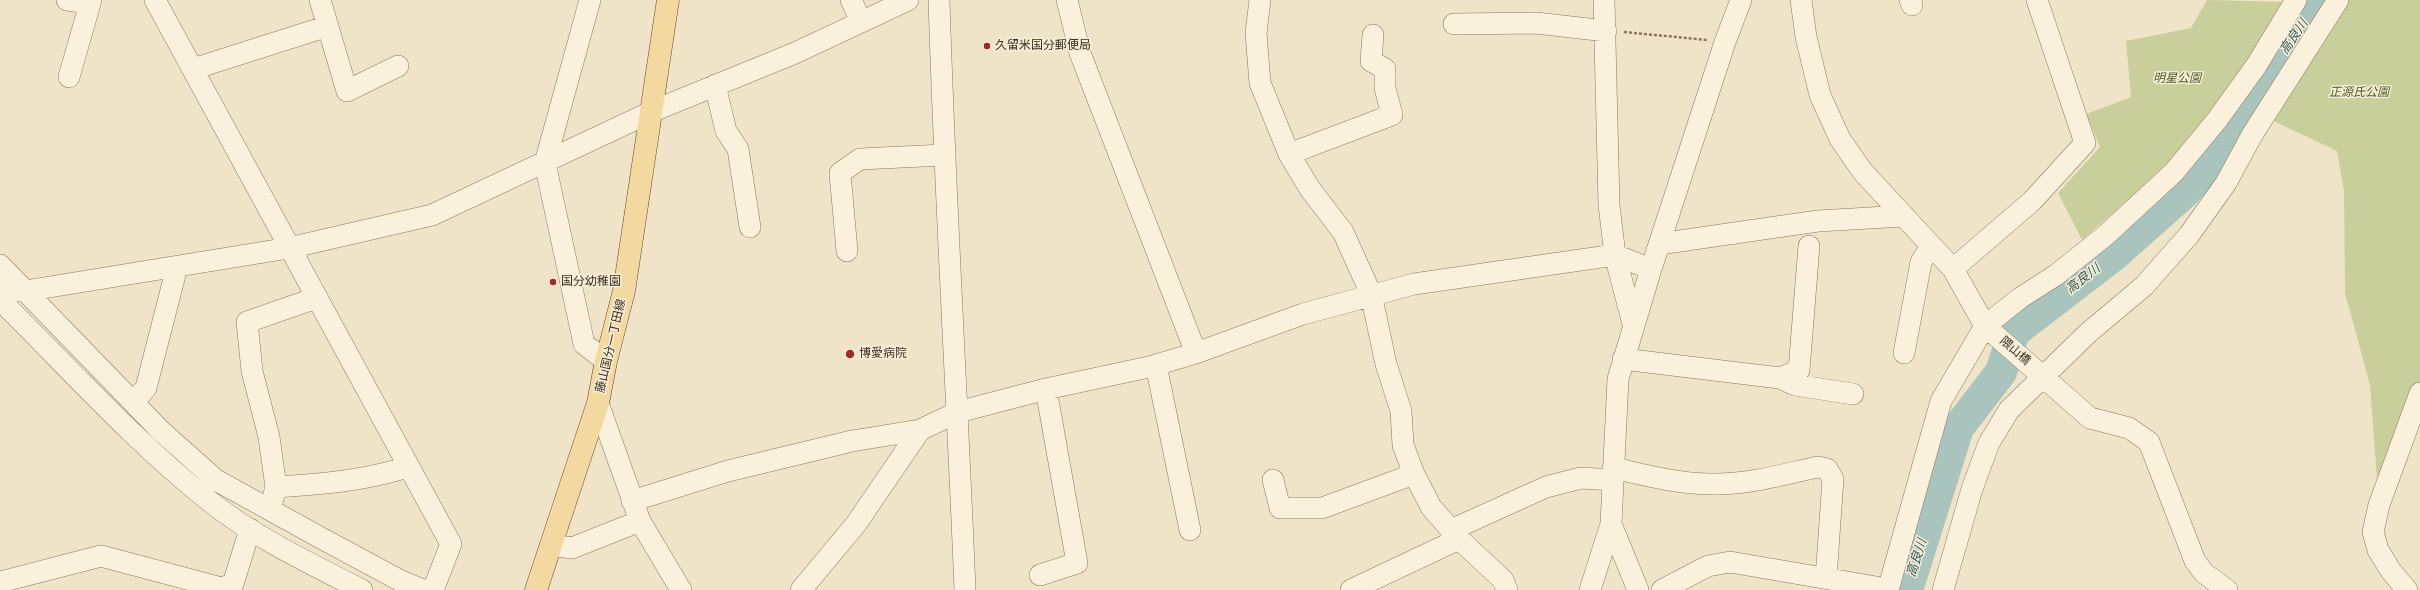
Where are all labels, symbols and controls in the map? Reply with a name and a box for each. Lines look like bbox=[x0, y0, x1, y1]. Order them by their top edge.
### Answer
water label: 高良川 bbox=[2277, 16, 2311, 58]
place label: 久留米国分郵便局 bbox=[995, 39, 1091, 53]
marker: 久留米国分郵便局 bbox=[982, 41, 992, 51]
park label: 明星公園 bbox=[2153, 72, 2201, 86]
park label: 正源氏公園 bbox=[2329, 86, 2389, 100]
water label: 高良川 bbox=[2063, 261, 2103, 297]
place label: 国分幼稚園 bbox=[561, 275, 621, 289]
marker: 国分幼稚園 bbox=[548, 277, 558, 287]
street label: 藤山国分一丁田線 bbox=[593, 298, 629, 394]
street label: 隈山橋 bbox=[1997, 334, 2033, 368]
place label: 博愛病院 bbox=[859, 347, 907, 361]
marker: 博愛病院 bbox=[844, 348, 856, 360]
water label: 高良川 bbox=[1904, 537, 1930, 579]

